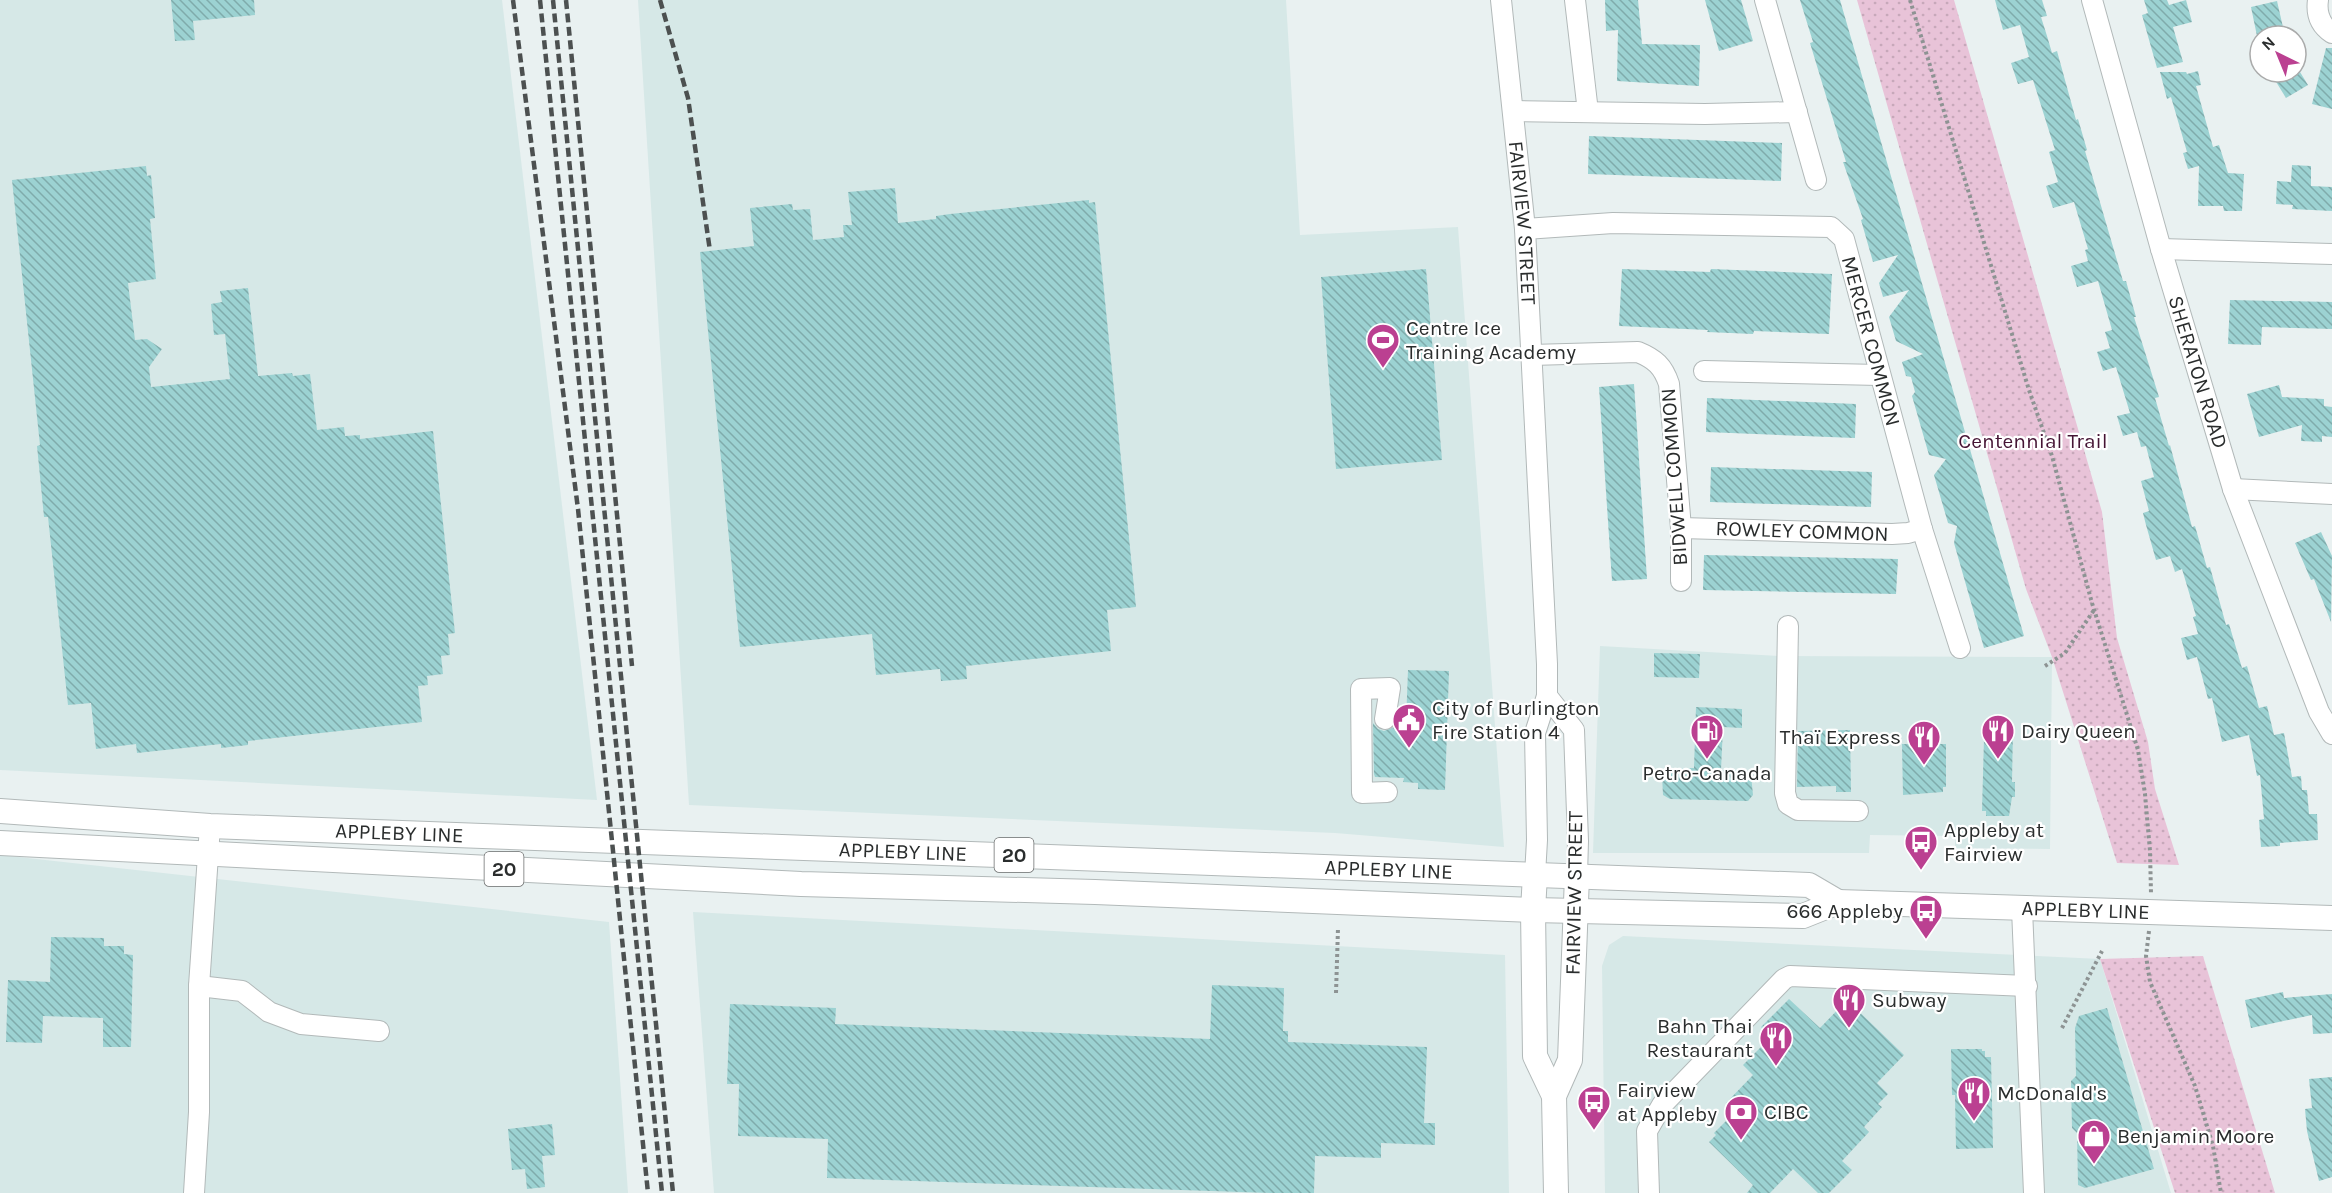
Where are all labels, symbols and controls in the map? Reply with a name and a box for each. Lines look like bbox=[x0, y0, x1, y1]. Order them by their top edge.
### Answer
north arrow bbox=[2248, 24, 2308, 84]
text: N bbox=[2257, 33, 2279, 54]
street label: FAIRVIEW STREET bbox=[1504, 140, 1541, 306]
street label: MERCER COMMON bbox=[1837, 253, 1905, 429]
street label: SHERATON ROAD bbox=[2163, 293, 2233, 451]
place label: Centre Ice Training Academy bbox=[1406, 316, 1576, 364]
sports icon: Centre Ice Training Academy bbox=[1365, 322, 1401, 369]
street label: BIDWELL COMMON bbox=[1656, 387, 1692, 567]
park label: Centennial Trail bbox=[1958, 429, 2108, 453]
street label: ROWLEY COMMON bbox=[1715, 516, 1889, 546]
place label: City of Burlington Fire Station 4 bbox=[1432, 696, 1600, 744]
public building icon: City of Burlington Fire Station 4 bbox=[1391, 702, 1427, 749]
fuel station icon: Petro-Canada bbox=[1689, 713, 1725, 760]
restaurant icon: Dairy Queen bbox=[1980, 713, 2016, 760]
restaurant icon: Thaï Express bbox=[1906, 719, 1942, 766]
place label: Dairy Queen bbox=[2021, 719, 2136, 743]
place label: Thaï Express bbox=[1780, 725, 1901, 749]
place label: Petro-Canada bbox=[1642, 761, 1772, 785]
street label: FAIRVIEW STREET bbox=[1561, 810, 1587, 975]
place label: Appleby at Fairview bbox=[1944, 818, 2044, 866]
street label: APPLEBY LINE bbox=[335, 819, 464, 847]
bus stop icon: Appleby at Fairview bbox=[1903, 824, 1939, 871]
street label: APPLEBY LINE bbox=[838, 837, 968, 866]
road number: 20 bbox=[994, 838, 1034, 872]
road number: 20 bbox=[484, 852, 524, 886]
street label: APPLEBY LINE bbox=[1324, 855, 1453, 884]
bus stop icon: 666 Appleby bbox=[1908, 893, 1944, 940]
street label: APPLEBY LINE bbox=[2021, 896, 2150, 924]
place label: 666 Appleby bbox=[1786, 899, 1903, 923]
restaurant icon: Subway bbox=[1831, 982, 1867, 1029]
place label: Subway bbox=[1872, 988, 1947, 1012]
place label: Bahn Thai Restaurant bbox=[1646, 1014, 1753, 1062]
restaurant icon: Bahn Thai Restaurant bbox=[1758, 1020, 1794, 1067]
restaurant icon: McDonald's bbox=[1956, 1075, 1992, 1122]
place label: Fairview at Appleby bbox=[1617, 1078, 1717, 1126]
place label: McDonald's bbox=[1997, 1081, 2107, 1105]
bus stop icon: Fairview at Appleby bbox=[1576, 1084, 1612, 1131]
bank icon: CIBC bbox=[1723, 1094, 1759, 1141]
place label: CIBC bbox=[1764, 1100, 1809, 1124]
shop icon: Benjamin Moore bbox=[2076, 1118, 2112, 1165]
place label: Benjamin Moore bbox=[2117, 1124, 2274, 1148]

